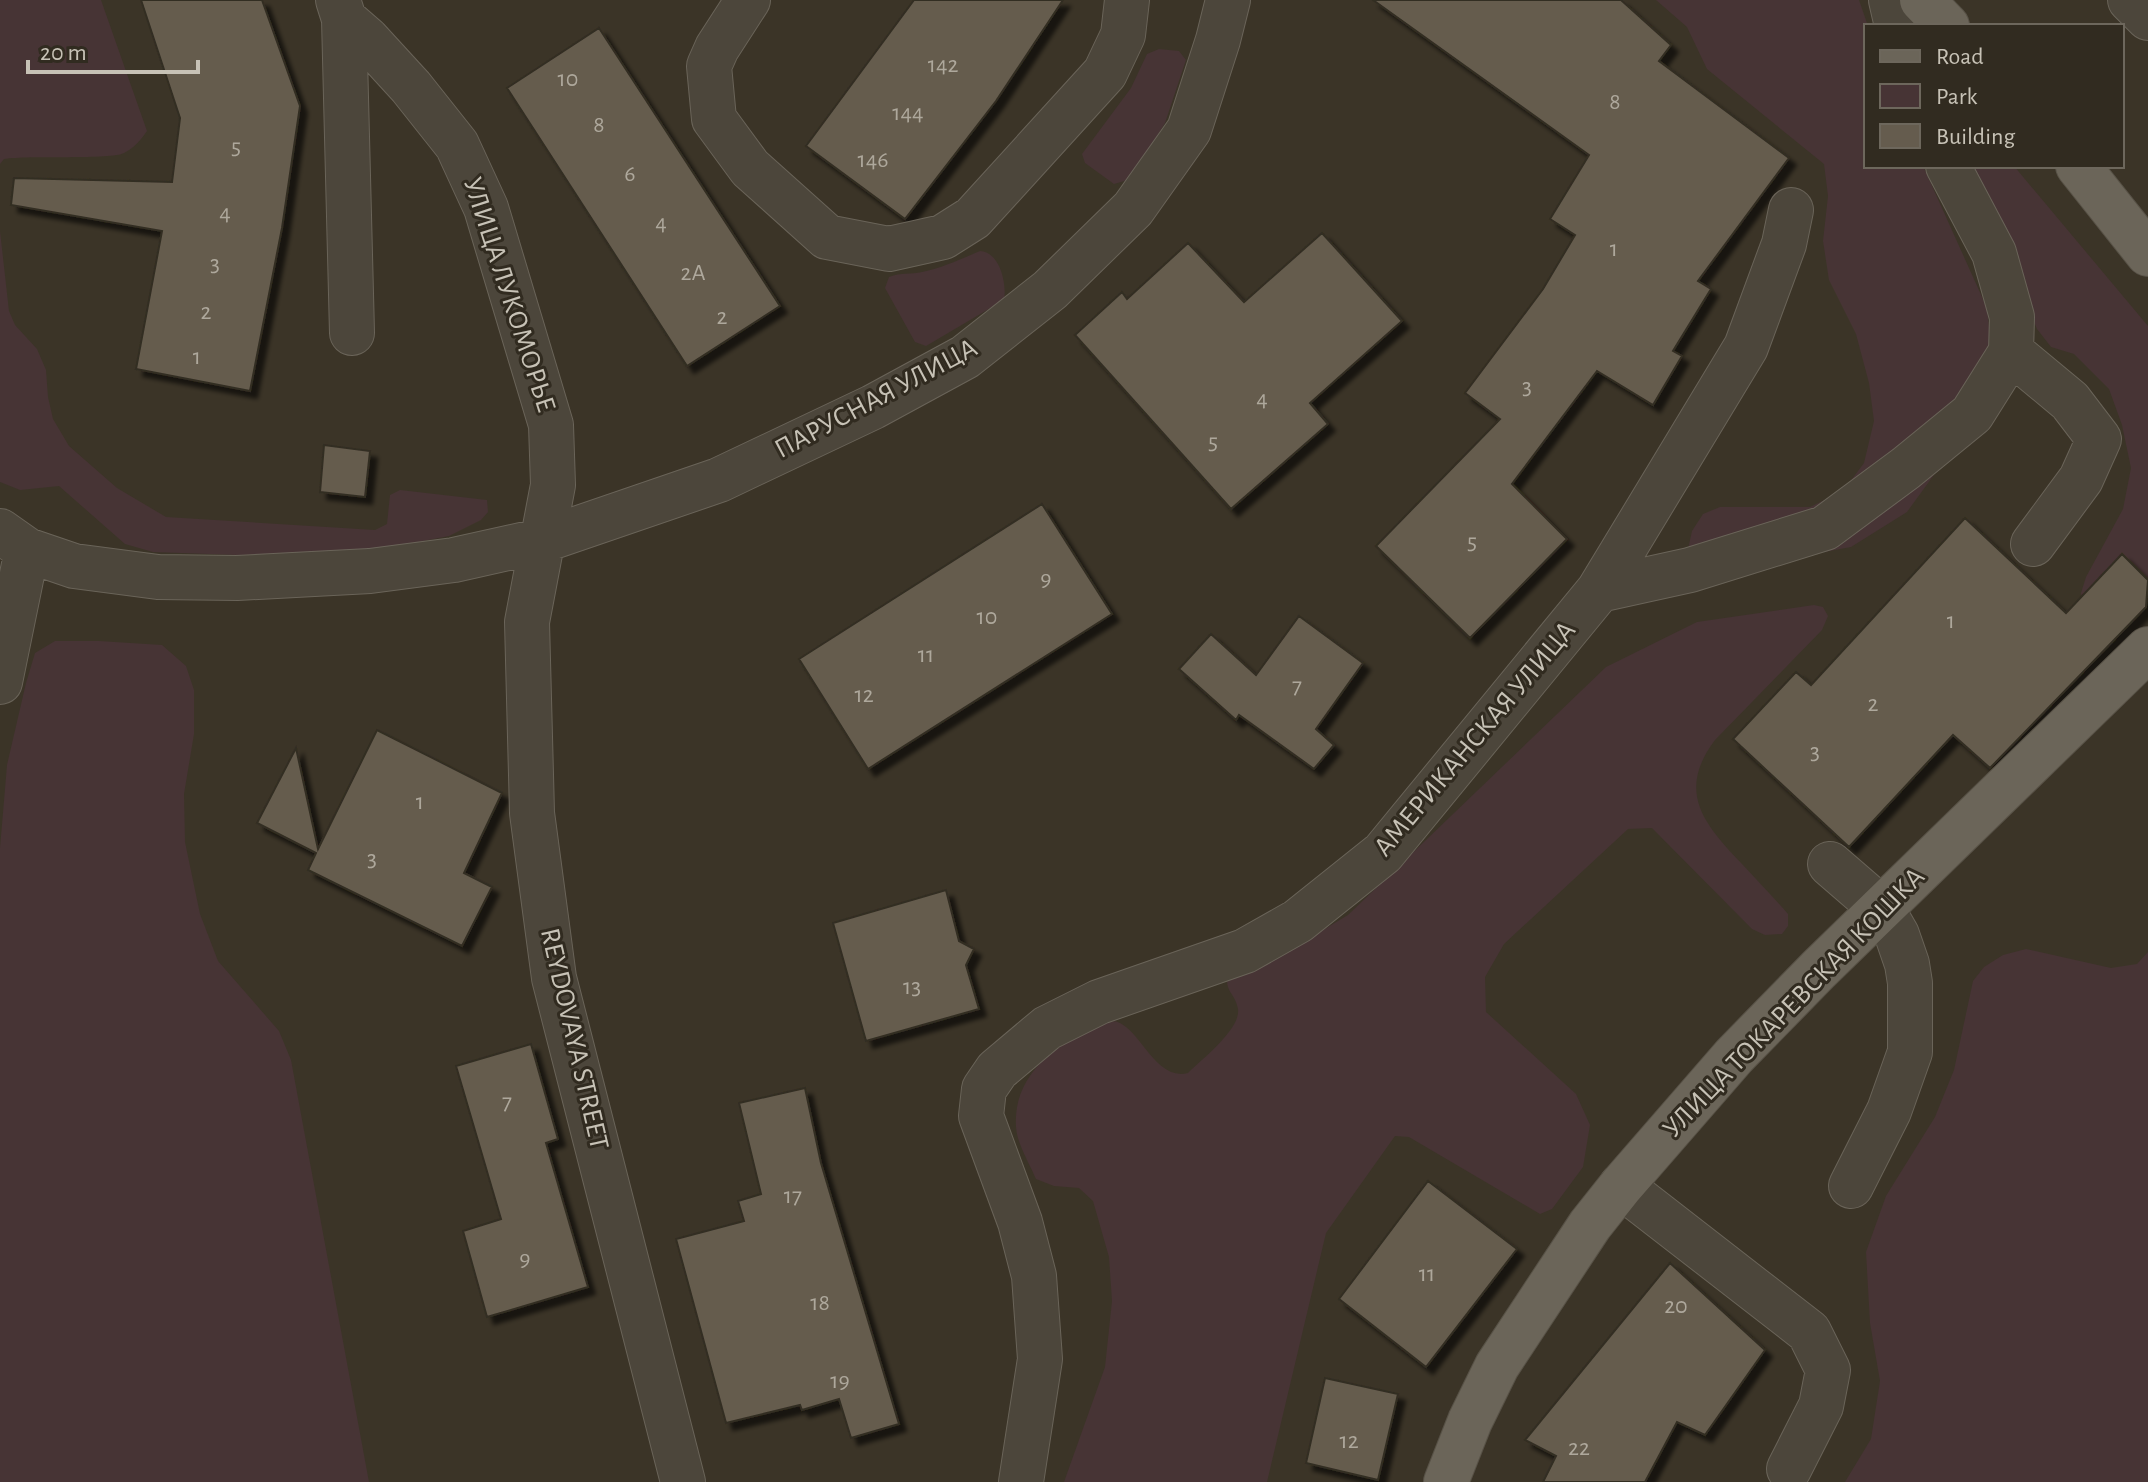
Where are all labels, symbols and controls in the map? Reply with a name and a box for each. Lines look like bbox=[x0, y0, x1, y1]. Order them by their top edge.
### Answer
scale bar bbox=[28, 24, 198, 74]
legend bbox=[1864, 24, 2124, 168]
text: 20 m bbox=[40, 41, 87, 65]
text: Road bbox=[1936, 45, 1984, 69]
house number: 142 bbox=[928, 53, 958, 77]
house number: 10 bbox=[558, 67, 578, 91]
text: Park bbox=[1936, 85, 1977, 109]
house number: 8 bbox=[1609, 90, 1621, 114]
house number: 144 bbox=[892, 101, 924, 125]
house number: 8 bbox=[593, 113, 605, 137]
text: Building bbox=[1936, 125, 2015, 149]
house number: 5 bbox=[231, 135, 241, 159]
house number: 146 bbox=[857, 148, 889, 172]
house number: 6 bbox=[624, 162, 636, 186]
street label: УЛИЦА ЛУКОМОРЬЕ bbox=[458, 174, 560, 416]
house number: 4 bbox=[219, 201, 231, 225]
house number: 4 bbox=[655, 211, 667, 235]
house number: 1 bbox=[1610, 237, 1618, 261]
house number: 3 bbox=[210, 252, 220, 276]
house number: 2А bbox=[680, 261, 706, 285]
house number: 2 bbox=[201, 300, 212, 324]
house number: 2 bbox=[717, 305, 728, 329]
street label: ПАРУСНАЯ УЛИЦА bbox=[770, 334, 982, 464]
house number: 1 bbox=[193, 345, 201, 369]
house number: 3 bbox=[1522, 375, 1532, 399]
house number: 4 bbox=[1256, 387, 1268, 411]
house number: 5 bbox=[1208, 430, 1218, 454]
house number: 5 bbox=[1467, 530, 1477, 554]
house number: 9 bbox=[1040, 567, 1052, 591]
house number: 10 bbox=[977, 605, 997, 629]
house number: 1 bbox=[1947, 609, 1955, 633]
street label: АМЕРИКАНСКАЯ УЛИЦА bbox=[1369, 616, 1581, 862]
house number: 11 bbox=[918, 643, 934, 667]
house number: 7 bbox=[1292, 674, 1302, 698]
house number: 12 bbox=[854, 683, 874, 707]
house number: 2 bbox=[1868, 692, 1879, 716]
house number: 3 bbox=[1810, 740, 1820, 764]
house number: 1 bbox=[416, 790, 424, 814]
house number: 3 bbox=[367, 847, 377, 871]
street label: УЛИЦА ТОКАРЕВСКАЯ КОШКА bbox=[1658, 863, 1930, 1143]
street label: REYDOVAYA STREET bbox=[535, 926, 613, 1153]
house number: 13 bbox=[903, 975, 921, 999]
house number: 7 bbox=[502, 1090, 512, 1114]
house number: 17 bbox=[784, 1184, 802, 1208]
house number: 9 bbox=[519, 1247, 531, 1271]
house number: 11 bbox=[1419, 1262, 1435, 1286]
house number: 18 bbox=[810, 1291, 830, 1315]
house number: 20 bbox=[1664, 1294, 1688, 1318]
house number: 19 bbox=[830, 1369, 850, 1393]
house number: 12 bbox=[1339, 1429, 1359, 1453]
house number: 22 bbox=[1568, 1436, 1590, 1460]

